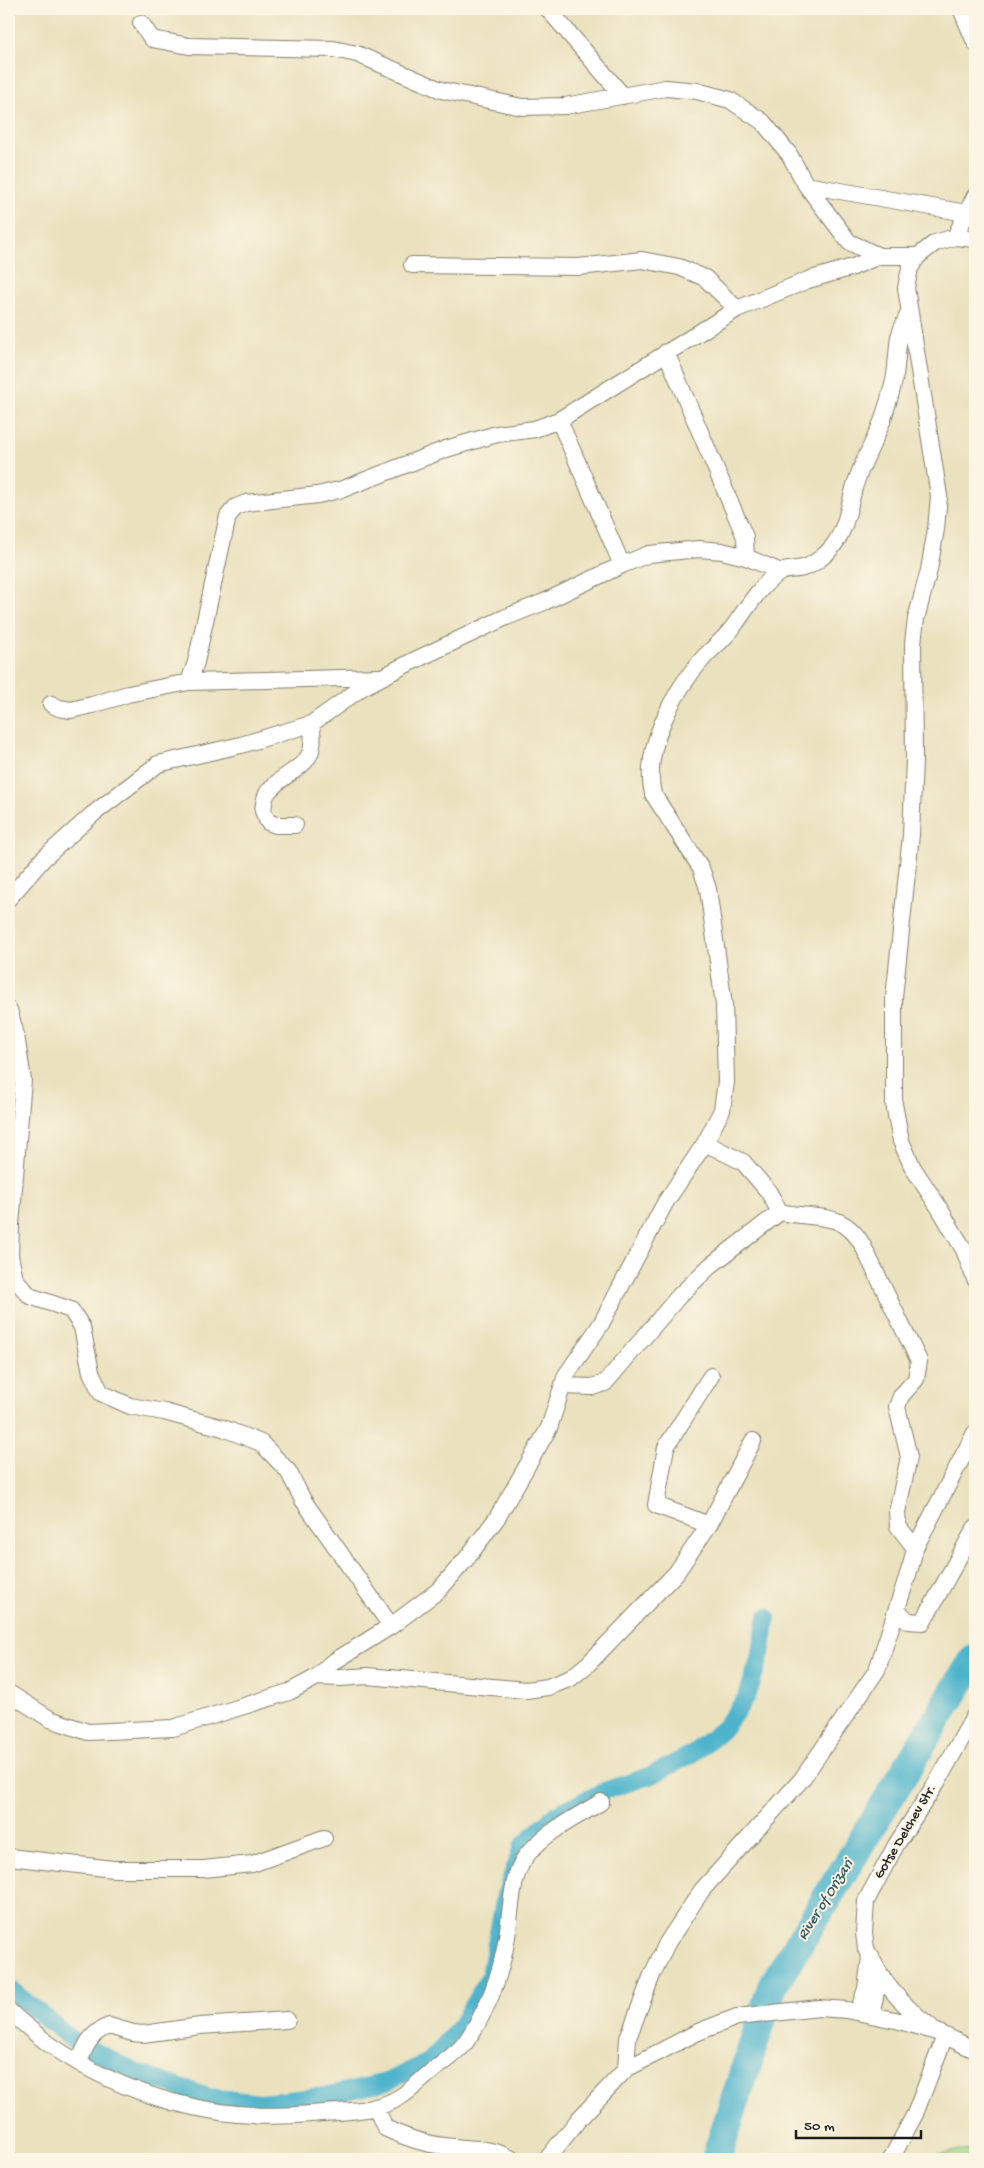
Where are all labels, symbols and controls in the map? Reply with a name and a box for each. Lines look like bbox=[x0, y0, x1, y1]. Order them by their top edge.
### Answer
street label: Gotse Delchev Str. bbox=[871, 1782, 941, 1882]
water label: River of Orizari bbox=[794, 1855, 859, 1944]
scale bar bbox=[796, 2108, 922, 2140]
text: 50 m bbox=[804, 2118, 835, 2136]

